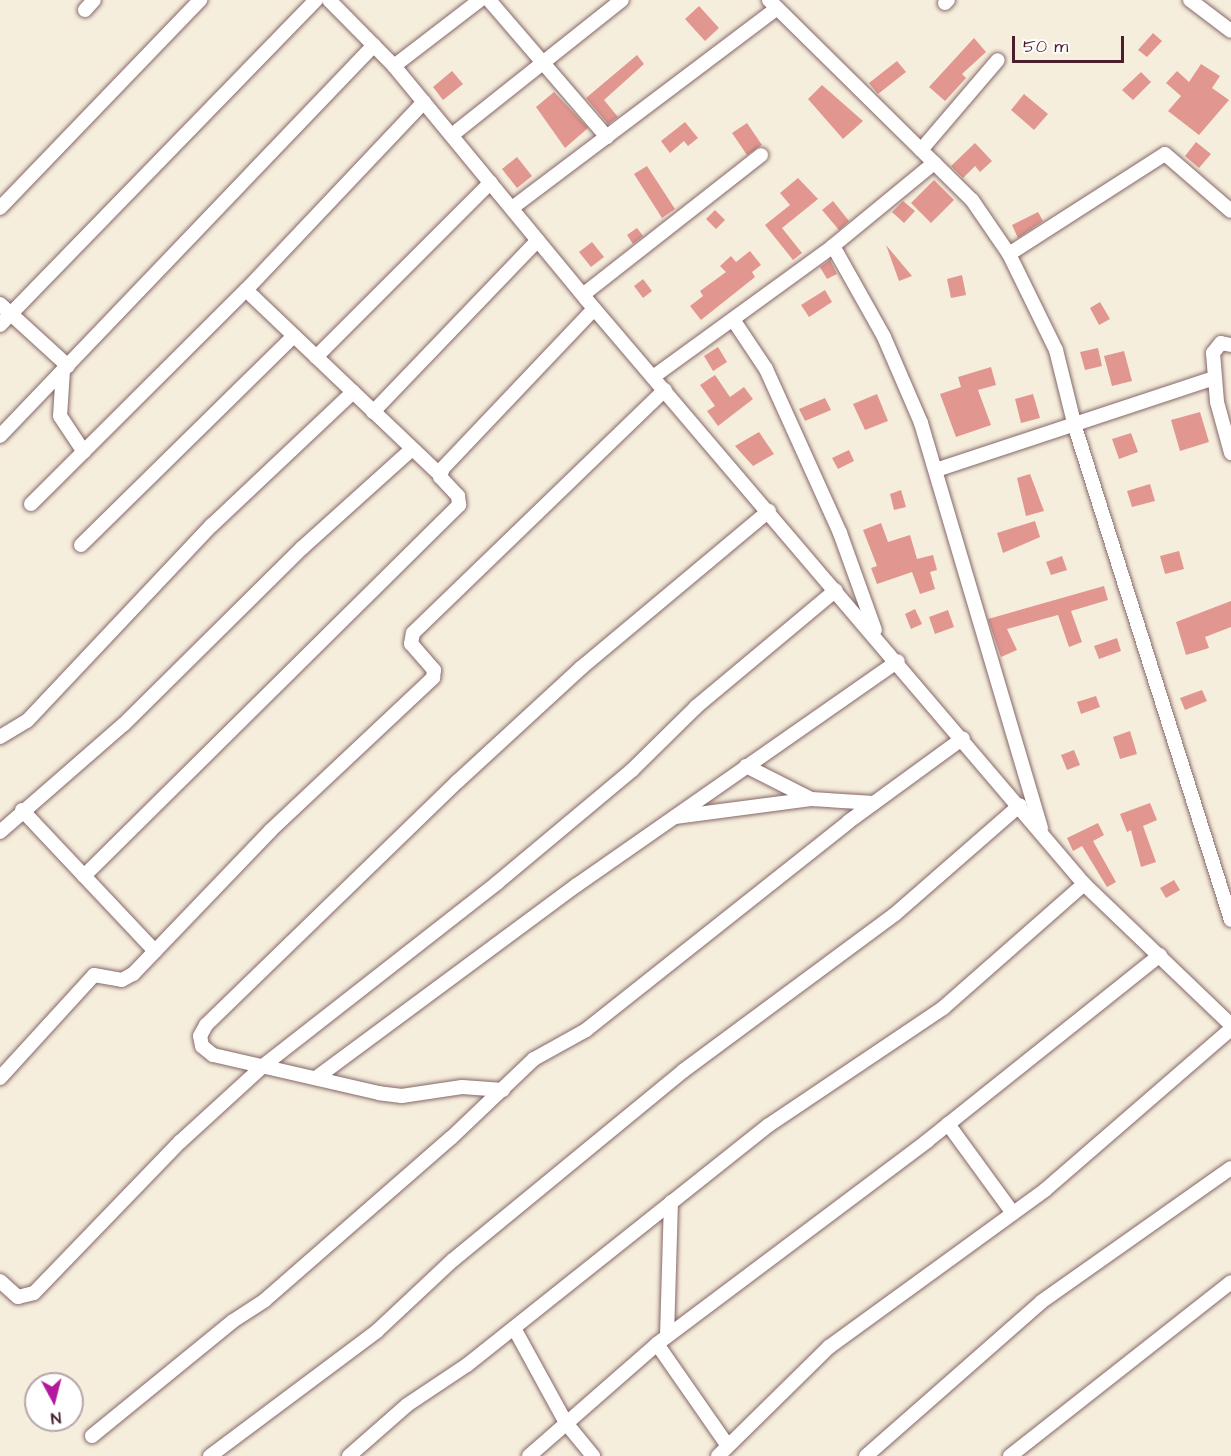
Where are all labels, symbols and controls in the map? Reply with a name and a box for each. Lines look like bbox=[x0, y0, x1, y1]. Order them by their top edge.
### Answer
scale bar bbox=[1015, 24, 1128, 62]
text: 50 m bbox=[1023, 34, 1068, 59]
north arrow bbox=[24, 1372, 84, 1432]
text: N bbox=[50, 1406, 62, 1429]

